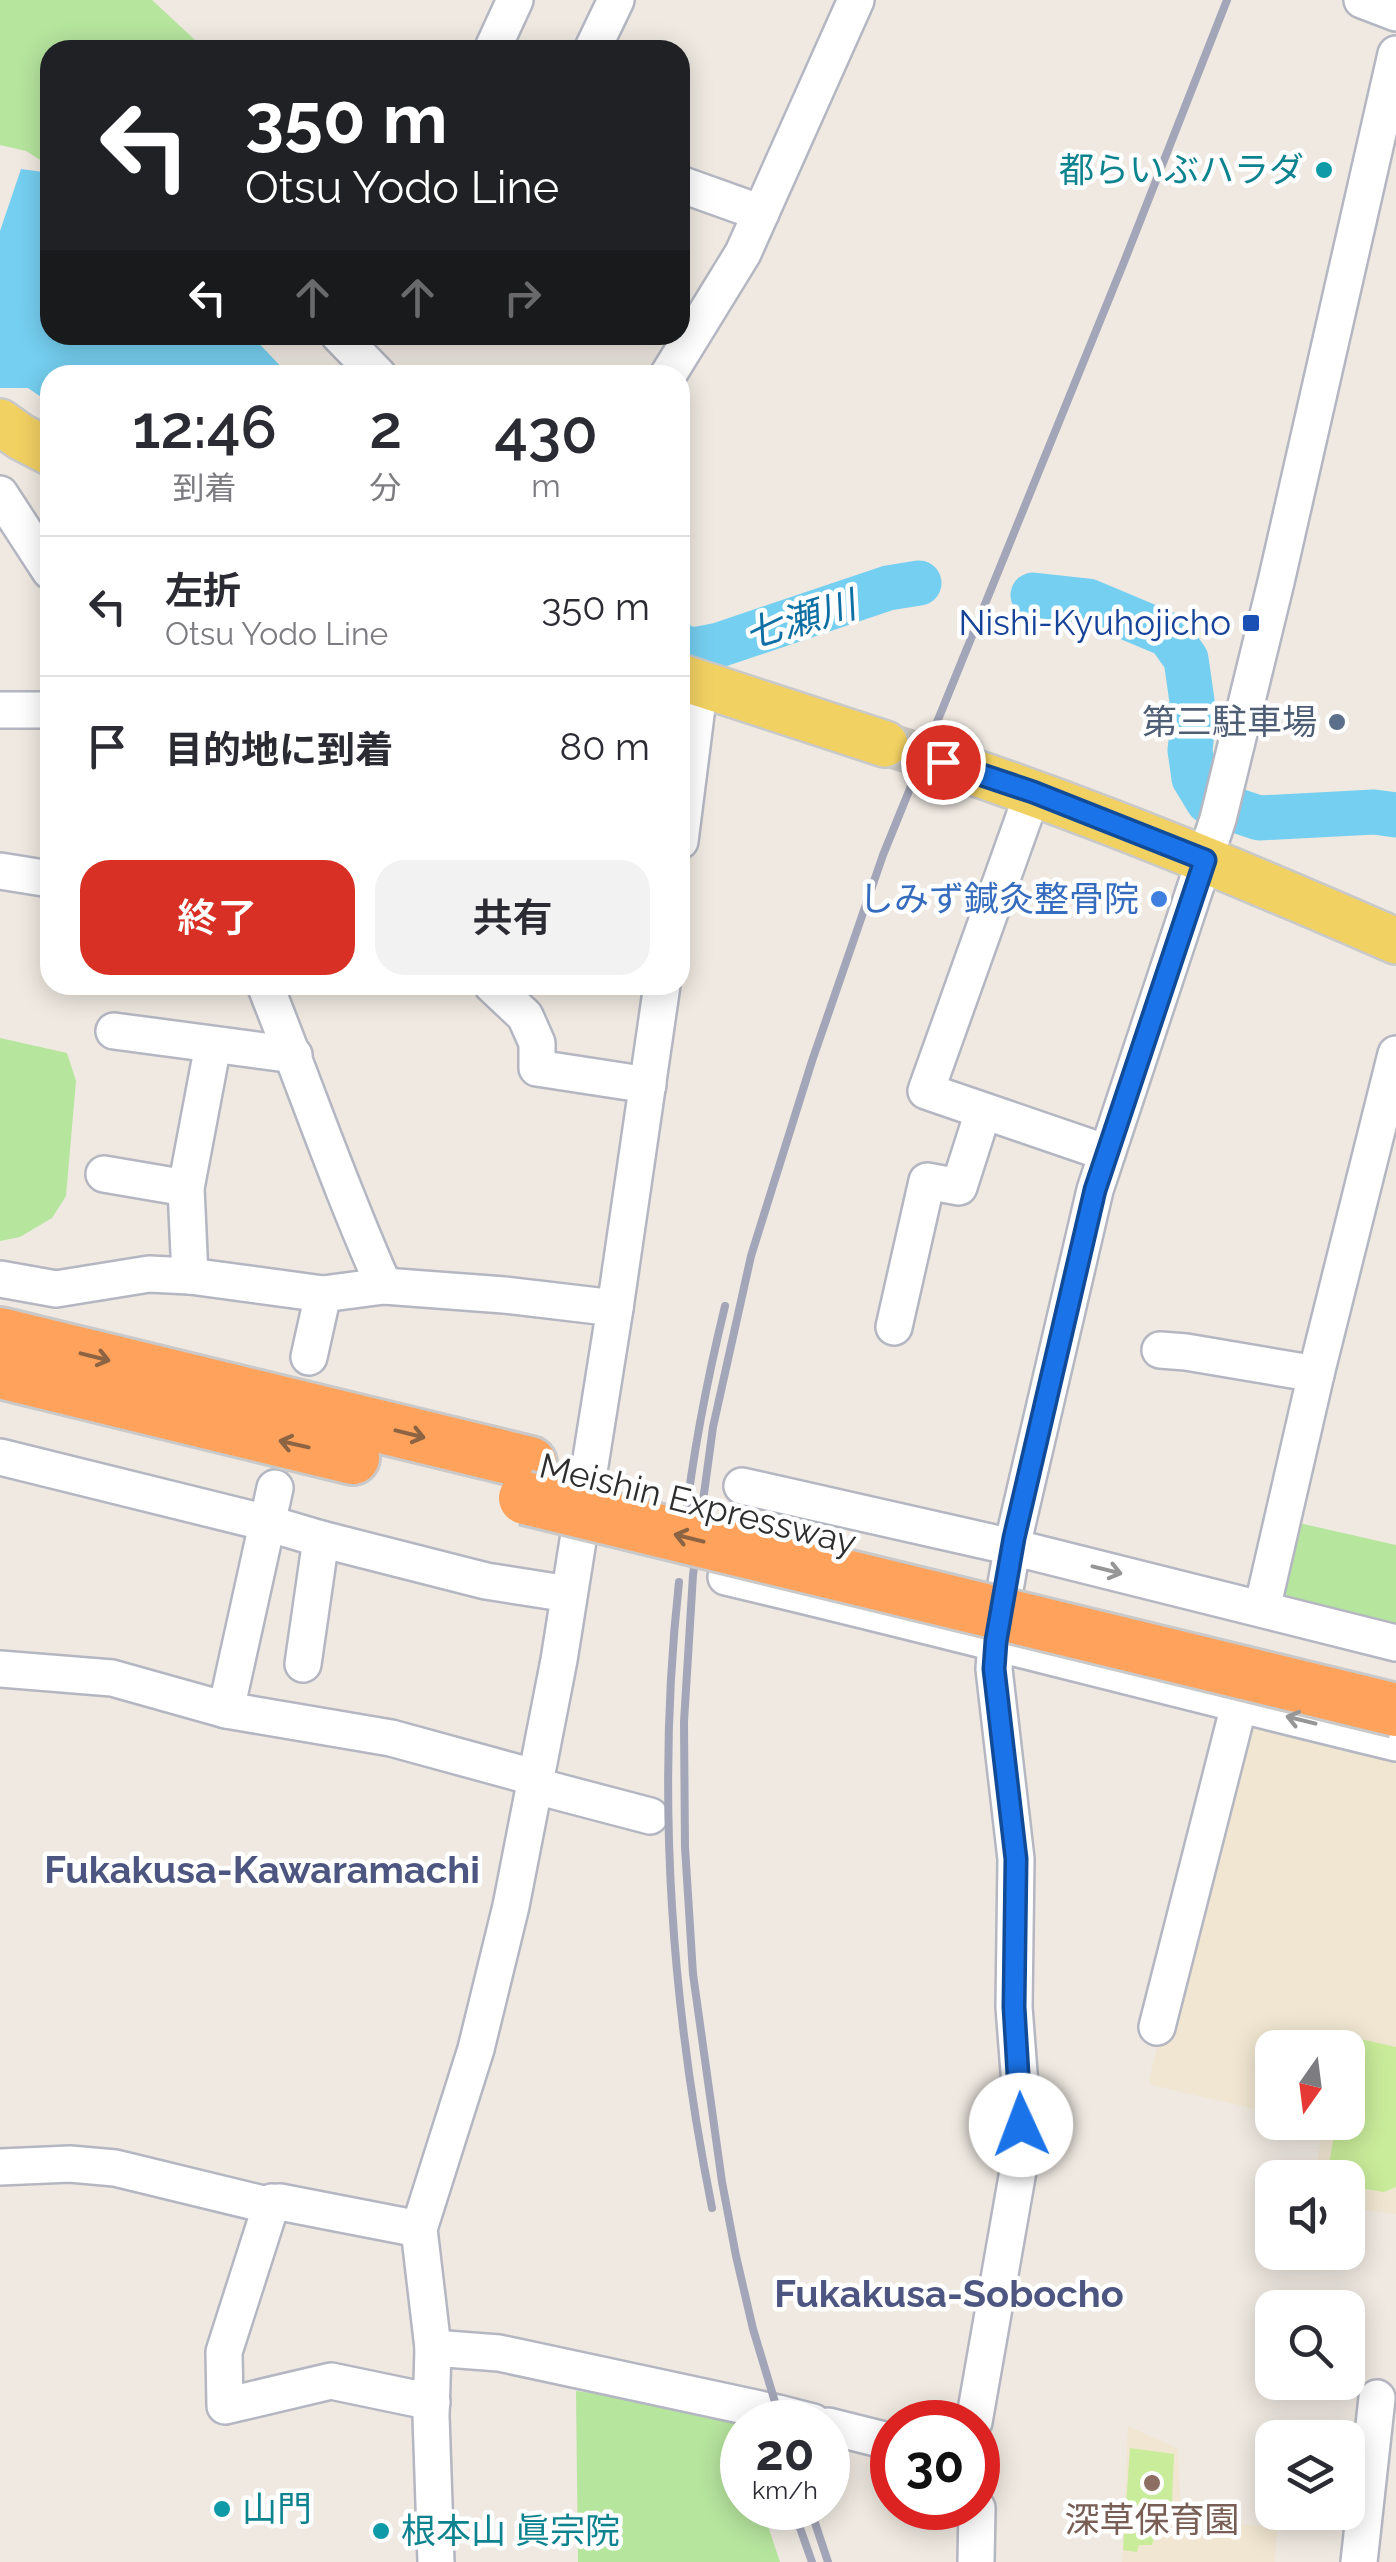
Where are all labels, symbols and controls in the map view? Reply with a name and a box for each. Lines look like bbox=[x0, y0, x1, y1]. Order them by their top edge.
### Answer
text: 350 m bbox=[245, 77, 448, 159]
icon: left bbox=[80, 80, 210, 210]
place label: 都らいぶハラダ bbox=[1059, 149, 1304, 190]
marker: 都らいぶハラダ bbox=[1313, 159, 1335, 181]
text: Otsu Yodo Line bbox=[245, 161, 559, 214]
icon: left bbox=[180, 270, 235, 325]
icon: ahead bbox=[285, 270, 340, 325]
icon: ahead bbox=[390, 270, 445, 325]
icon: right bbox=[495, 270, 550, 325]
text: 12:46 bbox=[132, 392, 277, 462]
text: 2 bbox=[369, 392, 402, 462]
text: 430 bbox=[494, 397, 598, 467]
text: m bbox=[531, 467, 561, 504]
text: 到着 bbox=[173, 469, 237, 506]
text: 分 bbox=[370, 469, 402, 506]
text: 左折 bbox=[165, 568, 241, 613]
icon: left bbox=[80, 579, 135, 634]
water label: 七瀬川 bbox=[739, 580, 865, 658]
text: 350 m bbox=[541, 584, 650, 629]
place label: Nishi-Kyuhojicho bbox=[958, 602, 1231, 643]
marker: Nishi-Kyuhojicho bbox=[1240, 612, 1262, 634]
text: Otsu Yodo Line bbox=[165, 615, 388, 652]
place label: 第三駐車場 bbox=[1142, 701, 1317, 742]
marker: 第三駐車場 bbox=[1326, 711, 1348, 733]
icon: arrive bbox=[80, 719, 135, 774]
pin bbox=[901, 720, 986, 805]
text: 80 m bbox=[560, 724, 650, 769]
text: 目的地に到着 bbox=[165, 727, 393, 772]
icon: arrive bbox=[916, 735, 971, 790]
button: 終了 bbox=[80, 860, 355, 975]
button: 共有 bbox=[375, 860, 650, 975]
place label: しみず鍼灸整骨院 bbox=[859, 878, 1139, 919]
marker: しみず鍼灸整骨院 bbox=[1148, 888, 1170, 910]
one-way arrow bbox=[79, 1349, 110, 1368]
one-way arrow bbox=[394, 1426, 425, 1445]
one-way arrow bbox=[279, 1434, 311, 1452]
street label: Meishin Expressway bbox=[536, 1444, 861, 1563]
one-way arrow bbox=[674, 1528, 706, 1546]
one-way arrow bbox=[1090, 1562, 1122, 1580]
one-way arrow bbox=[1286, 1710, 1318, 1728]
district label: Fukakusa-Kawaramachi bbox=[44, 1847, 480, 1892]
north arrow bbox=[1255, 2030, 1365, 2140]
map controls bbox=[1255, 2030, 1365, 2530]
position arrow bbox=[969, 2073, 1073, 2177]
button: sound bbox=[1255, 2160, 1365, 2270]
district label: Fukakusa-Sobocho bbox=[774, 2271, 1124, 2316]
button: search bbox=[1255, 2290, 1365, 2400]
speed limit sign: 30 bbox=[870, 2400, 1000, 2530]
button: layers bbox=[1255, 2420, 1365, 2530]
text: 20 bbox=[756, 2423, 814, 2482]
marker: 深草保育園 bbox=[1141, 2472, 1163, 2494]
text: km/h bbox=[752, 2475, 818, 2505]
place label: 山門 bbox=[242, 2488, 312, 2529]
marker: 山門 bbox=[211, 2498, 233, 2520]
place label: 深草保育園 bbox=[1064, 2499, 1240, 2540]
place label: 根本山 眞宗院 bbox=[401, 2510, 620, 2551]
marker: 根本山 眞宗院 bbox=[370, 2520, 392, 2542]

